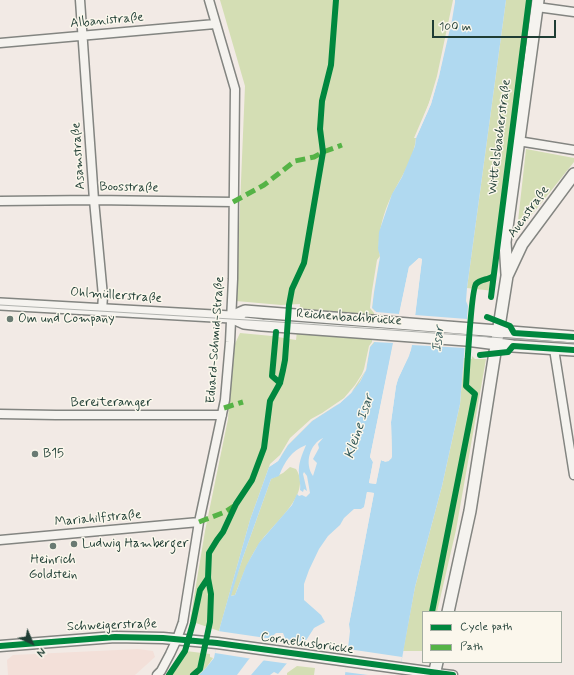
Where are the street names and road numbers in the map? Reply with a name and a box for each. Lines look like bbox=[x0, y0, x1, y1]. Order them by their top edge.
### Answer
street label: Albanistraße bbox=[70, 10, 144, 32]
street label: Wittelsbacherstraße bbox=[485, 78, 515, 196]
street label: Asamstraße bbox=[69, 122, 89, 190]
street label: Boosstraße bbox=[99, 180, 159, 196]
street label: Auenstraße bbox=[505, 183, 553, 241]
street label: Eduard-Schmid-Straße bbox=[204, 276, 228, 404]
street label: Ohlmüllerstraße bbox=[70, 285, 162, 307]
street label: Reichenbachbrücke bbox=[296, 307, 402, 329]
street label: Bereiteranger bbox=[70, 395, 152, 411]
street label: Mariahilfstraße bbox=[54, 507, 142, 531]
street label: Schweigerstraße bbox=[67, 617, 157, 635]
street label: Corneliusbrücke bbox=[259, 630, 355, 658]

